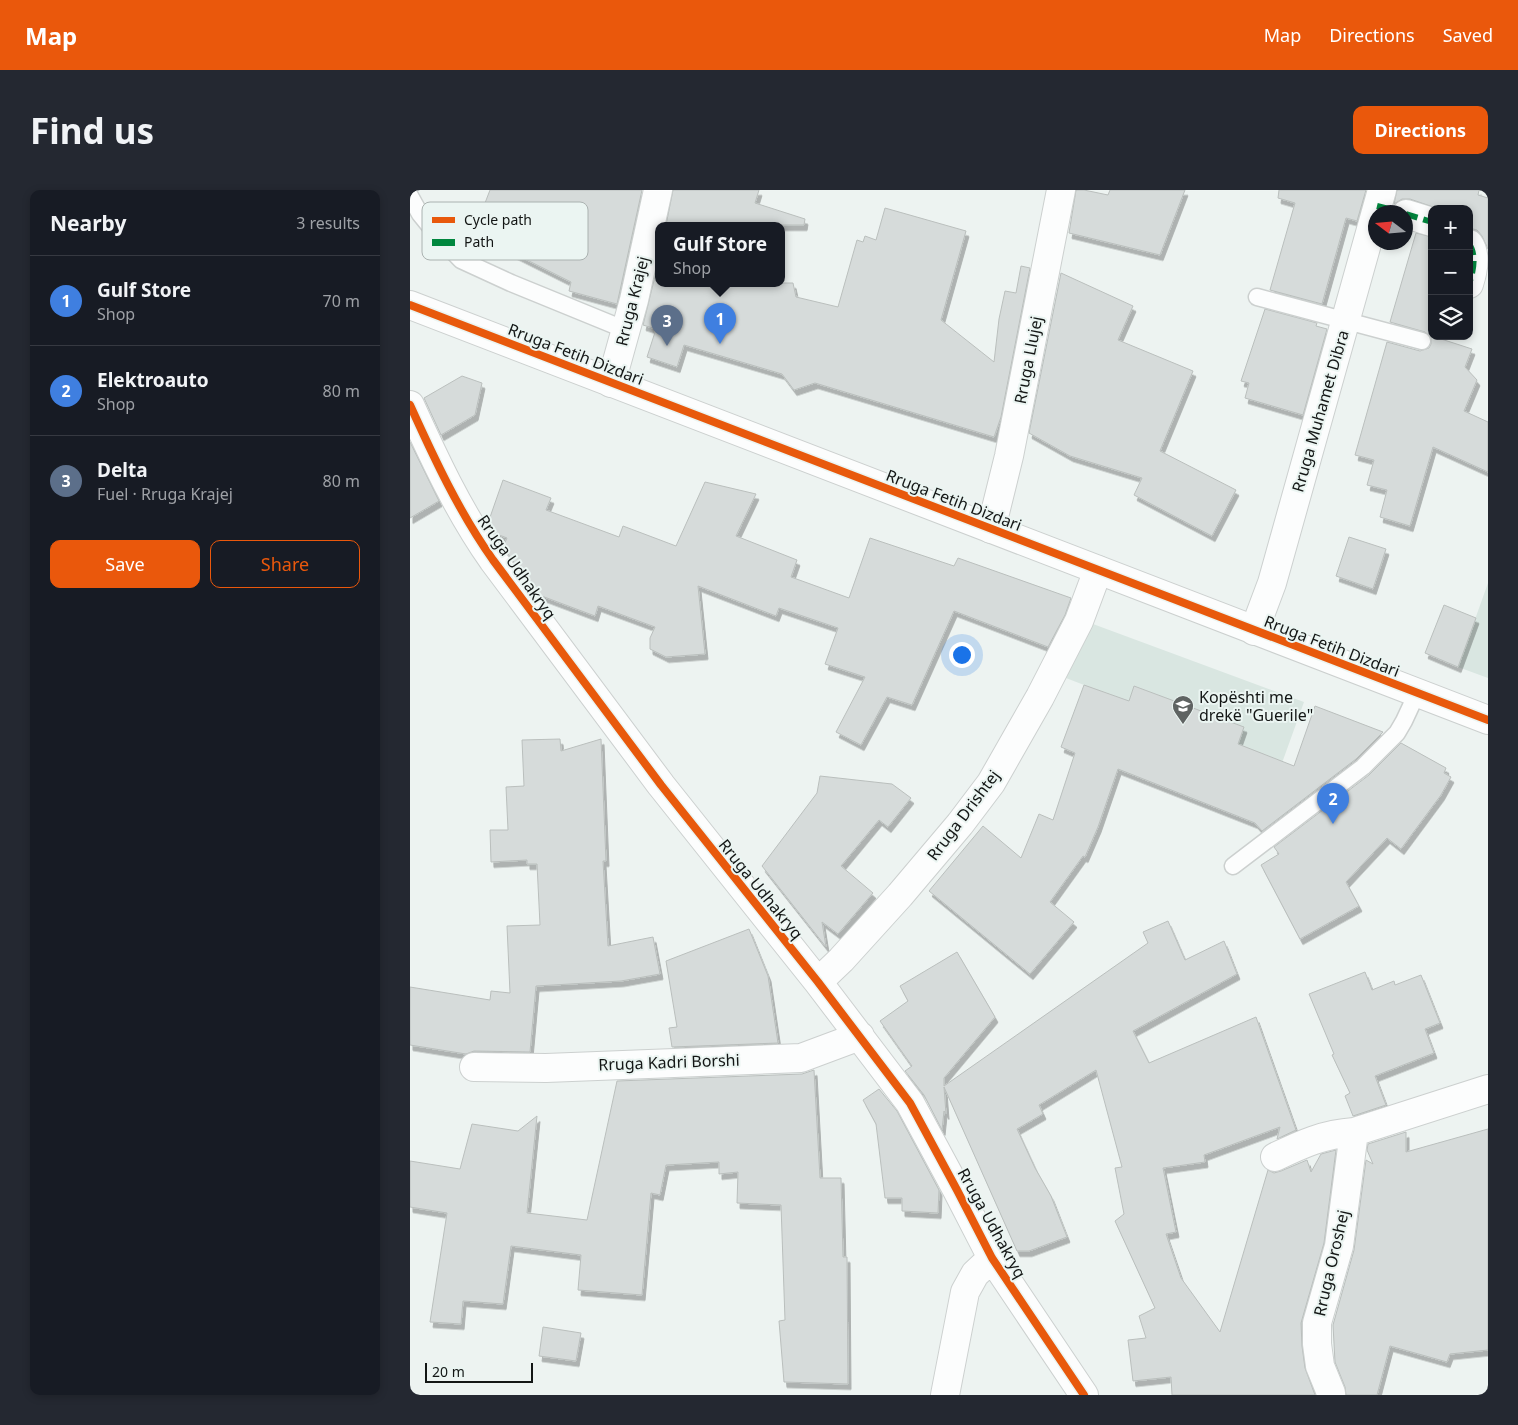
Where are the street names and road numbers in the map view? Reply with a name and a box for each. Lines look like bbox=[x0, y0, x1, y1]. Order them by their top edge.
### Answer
street label: Rruga Krajej bbox=[610, 254, 654, 348]
street label: Rruga Llujej bbox=[1009, 314, 1047, 406]
street label: Rruga Fetih Dizdari bbox=[505, 318, 647, 390]
street label: Rruga Muhamet Dibra bbox=[1286, 327, 1354, 495]
street label: Rruga Fetih Dizdari bbox=[883, 464, 1025, 536]
street label: Rruga Udhakryq bbox=[473, 510, 561, 624]
street label: Rruga Fetih Dizdari bbox=[1261, 610, 1403, 682]
street label: Rruga Drishtej bbox=[922, 765, 1004, 865]
street label: Rruga Udhakryq bbox=[714, 834, 808, 944]
street label: Rruga Kadri Borshi bbox=[598, 1049, 740, 1075]
street label: Rruga Udhakryq bbox=[953, 1164, 1031, 1282]
street label: Rruga Oroshej bbox=[1308, 1208, 1354, 1318]

